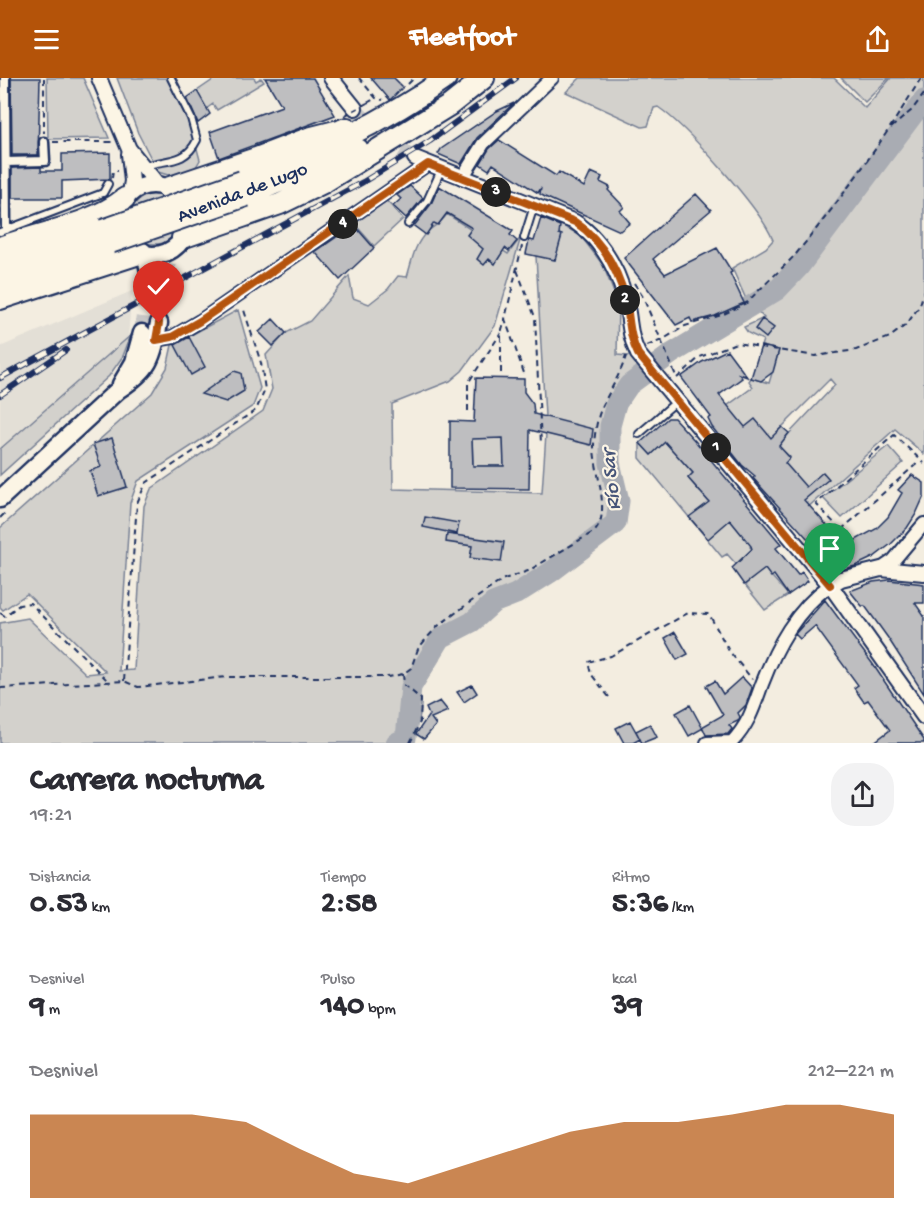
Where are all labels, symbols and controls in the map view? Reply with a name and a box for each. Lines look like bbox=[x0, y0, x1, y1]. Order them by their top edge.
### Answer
icon: menu bbox=[30, 23, 63, 56]
text: Fleetfoot bbox=[409, 23, 515, 55]
icon: share bbox=[861, 23, 894, 56]
street label: Avenida de Lugo bbox=[175, 159, 311, 229]
pin: 3 bbox=[481, 177, 511, 207]
text: 3 bbox=[492, 182, 500, 201]
pin: 4 bbox=[328, 209, 358, 239]
text: 4 bbox=[339, 214, 347, 233]
pin bbox=[133, 261, 184, 323]
icon: check bbox=[142, 270, 175, 303]
pin: 2 bbox=[610, 285, 640, 315]
text: 2 bbox=[621, 290, 629, 309]
pin: 1 bbox=[701, 433, 731, 463]
text: 1 bbox=[713, 438, 719, 457]
water label: Río Sar bbox=[598, 444, 628, 511]
pin bbox=[804, 523, 855, 585]
icon: arrive bbox=[813, 532, 846, 565]
text: Carrera nocturna bbox=[30, 763, 263, 801]
button: share bbox=[831, 763, 894, 826]
text: 19:21 bbox=[30, 805, 72, 828]
text: Distancia bbox=[30, 869, 91, 888]
text: Tiempo bbox=[321, 869, 366, 888]
text: Ritmo bbox=[612, 869, 650, 888]
text: 0.53 bbox=[30, 888, 88, 923]
text: 2:58 bbox=[321, 888, 377, 923]
text: 5:36 bbox=[612, 888, 668, 923]
text: km bbox=[88, 899, 110, 918]
text: /km bbox=[668, 899, 694, 918]
text: Desnivel bbox=[30, 971, 84, 990]
text: Pulso bbox=[321, 971, 355, 990]
text: kcal bbox=[612, 971, 637, 990]
text: 9 bbox=[30, 990, 45, 1025]
text: 140 bbox=[321, 990, 364, 1025]
text: 39 bbox=[612, 990, 643, 1025]
text: m bbox=[45, 1001, 60, 1020]
text: bpm bbox=[364, 1001, 396, 1020]
text: Desnivel bbox=[30, 1061, 98, 1084]
text: 212–221 m bbox=[807, 1061, 894, 1084]

